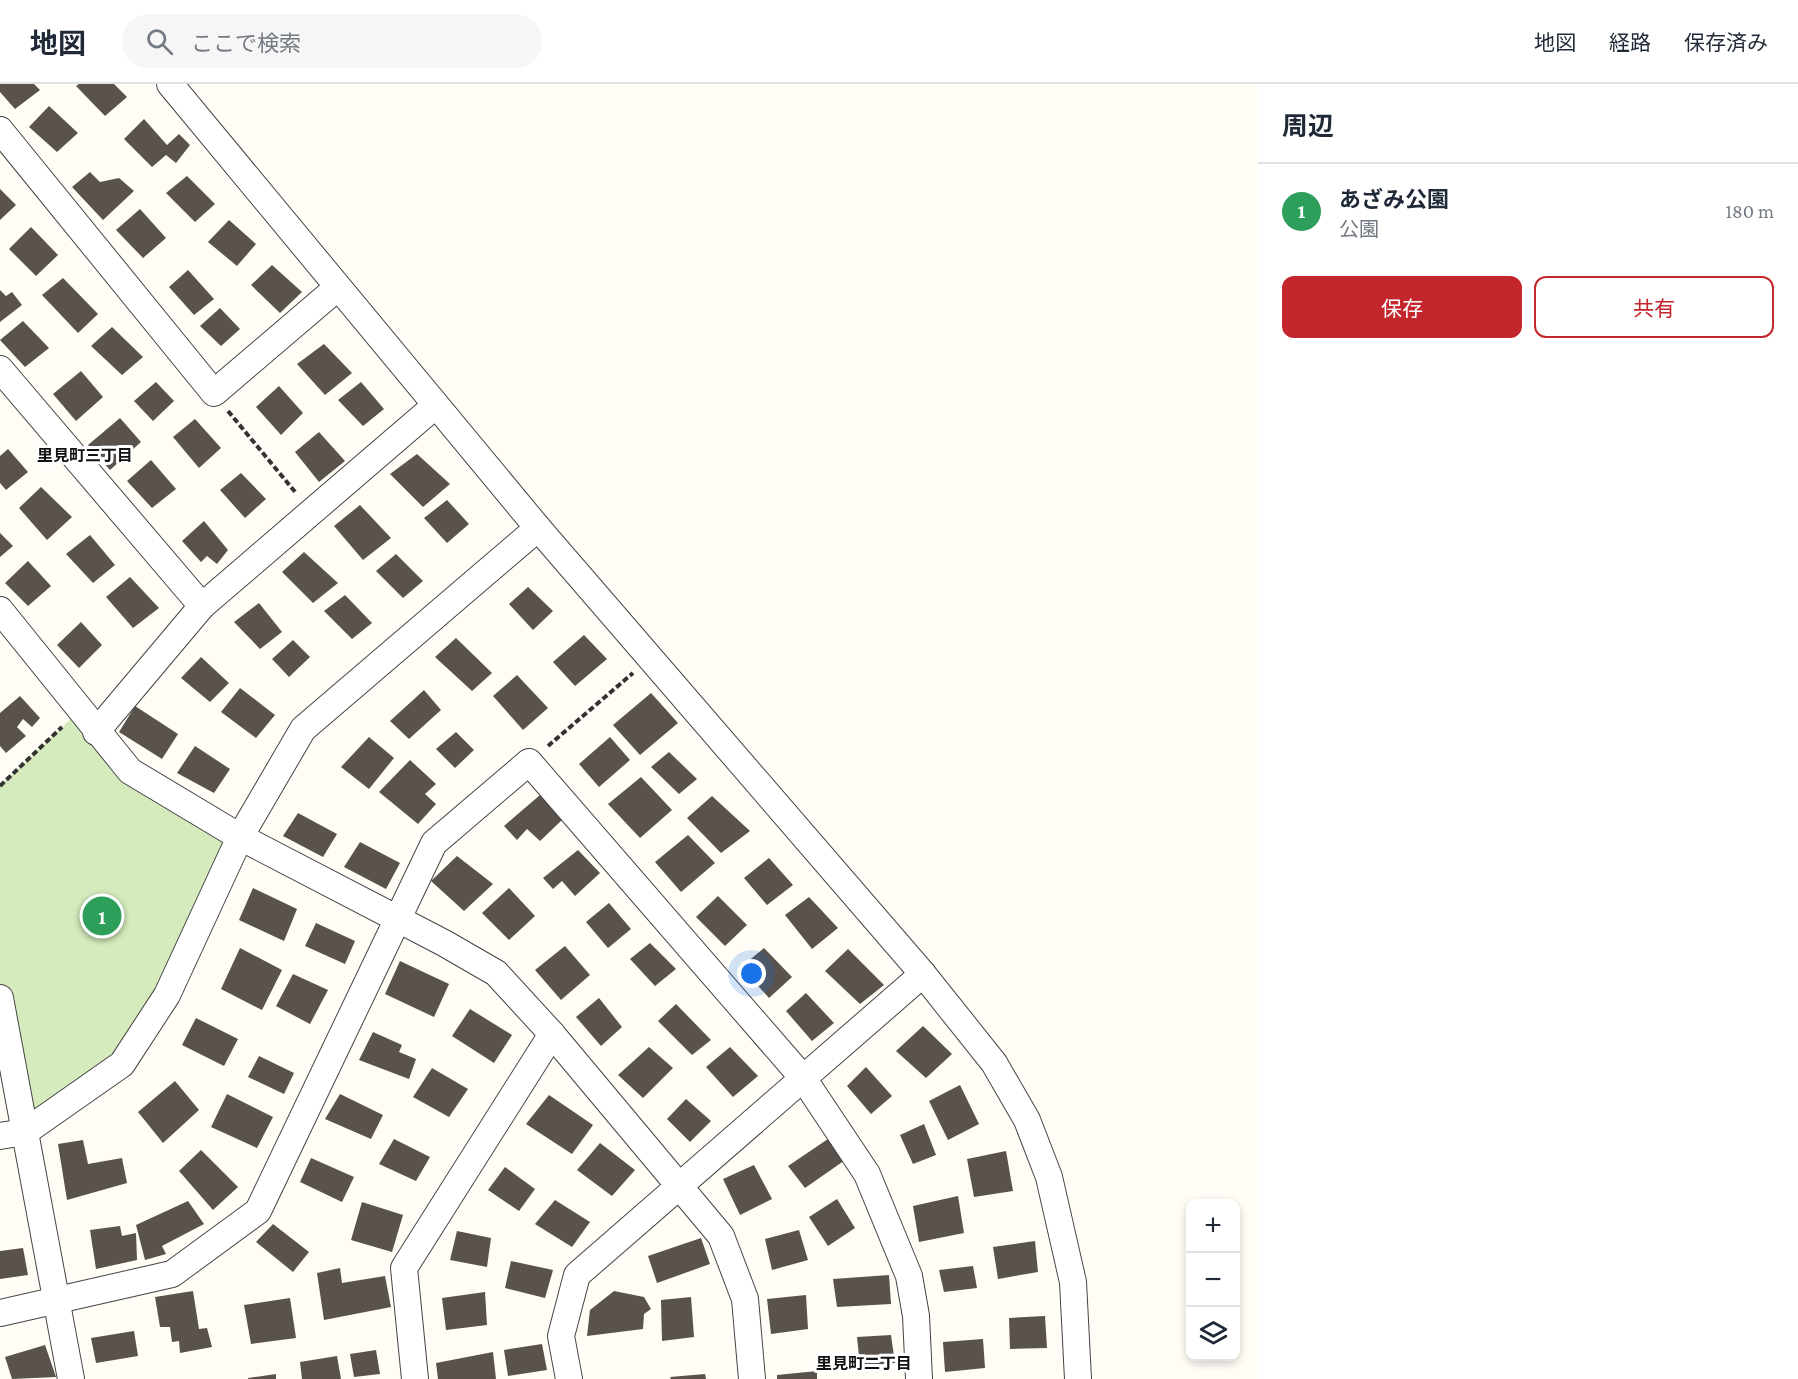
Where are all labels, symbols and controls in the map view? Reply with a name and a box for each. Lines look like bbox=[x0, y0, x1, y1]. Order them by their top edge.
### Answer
search box bbox=[122, 14, 542, 68]
icon: search bbox=[143, 25, 176, 58]
text: 地図 bbox=[30, 28, 86, 59]
text: ここで検索 bbox=[191, 31, 301, 56]
text: 地図 bbox=[1534, 31, 1576, 55]
text: 経路 bbox=[1609, 31, 1651, 55]
text: 保存済み bbox=[1684, 31, 1768, 55]
text: 周辺 bbox=[1282, 112, 1334, 141]
text: あざみ公園 bbox=[1339, 187, 1449, 212]
text: 1 bbox=[1298, 200, 1305, 222]
text: 180 m bbox=[1725, 200, 1774, 222]
text: 公園 bbox=[1339, 218, 1379, 240]
button: 保存 bbox=[1282, 276, 1522, 338]
button: 共有 bbox=[1534, 276, 1774, 338]
district label: 里見町三丁目 bbox=[37, 447, 133, 464]
pin: 1 bbox=[82, 894, 122, 938]
your location bbox=[737, 959, 766, 988]
map controls bbox=[1186, 1199, 1240, 1361]
button: + bbox=[1186, 1199, 1240, 1253]
button: − bbox=[1186, 1253, 1240, 1307]
button: layers bbox=[1186, 1307, 1240, 1361]
district label: 里見町二丁目 bbox=[816, 1355, 912, 1372]

